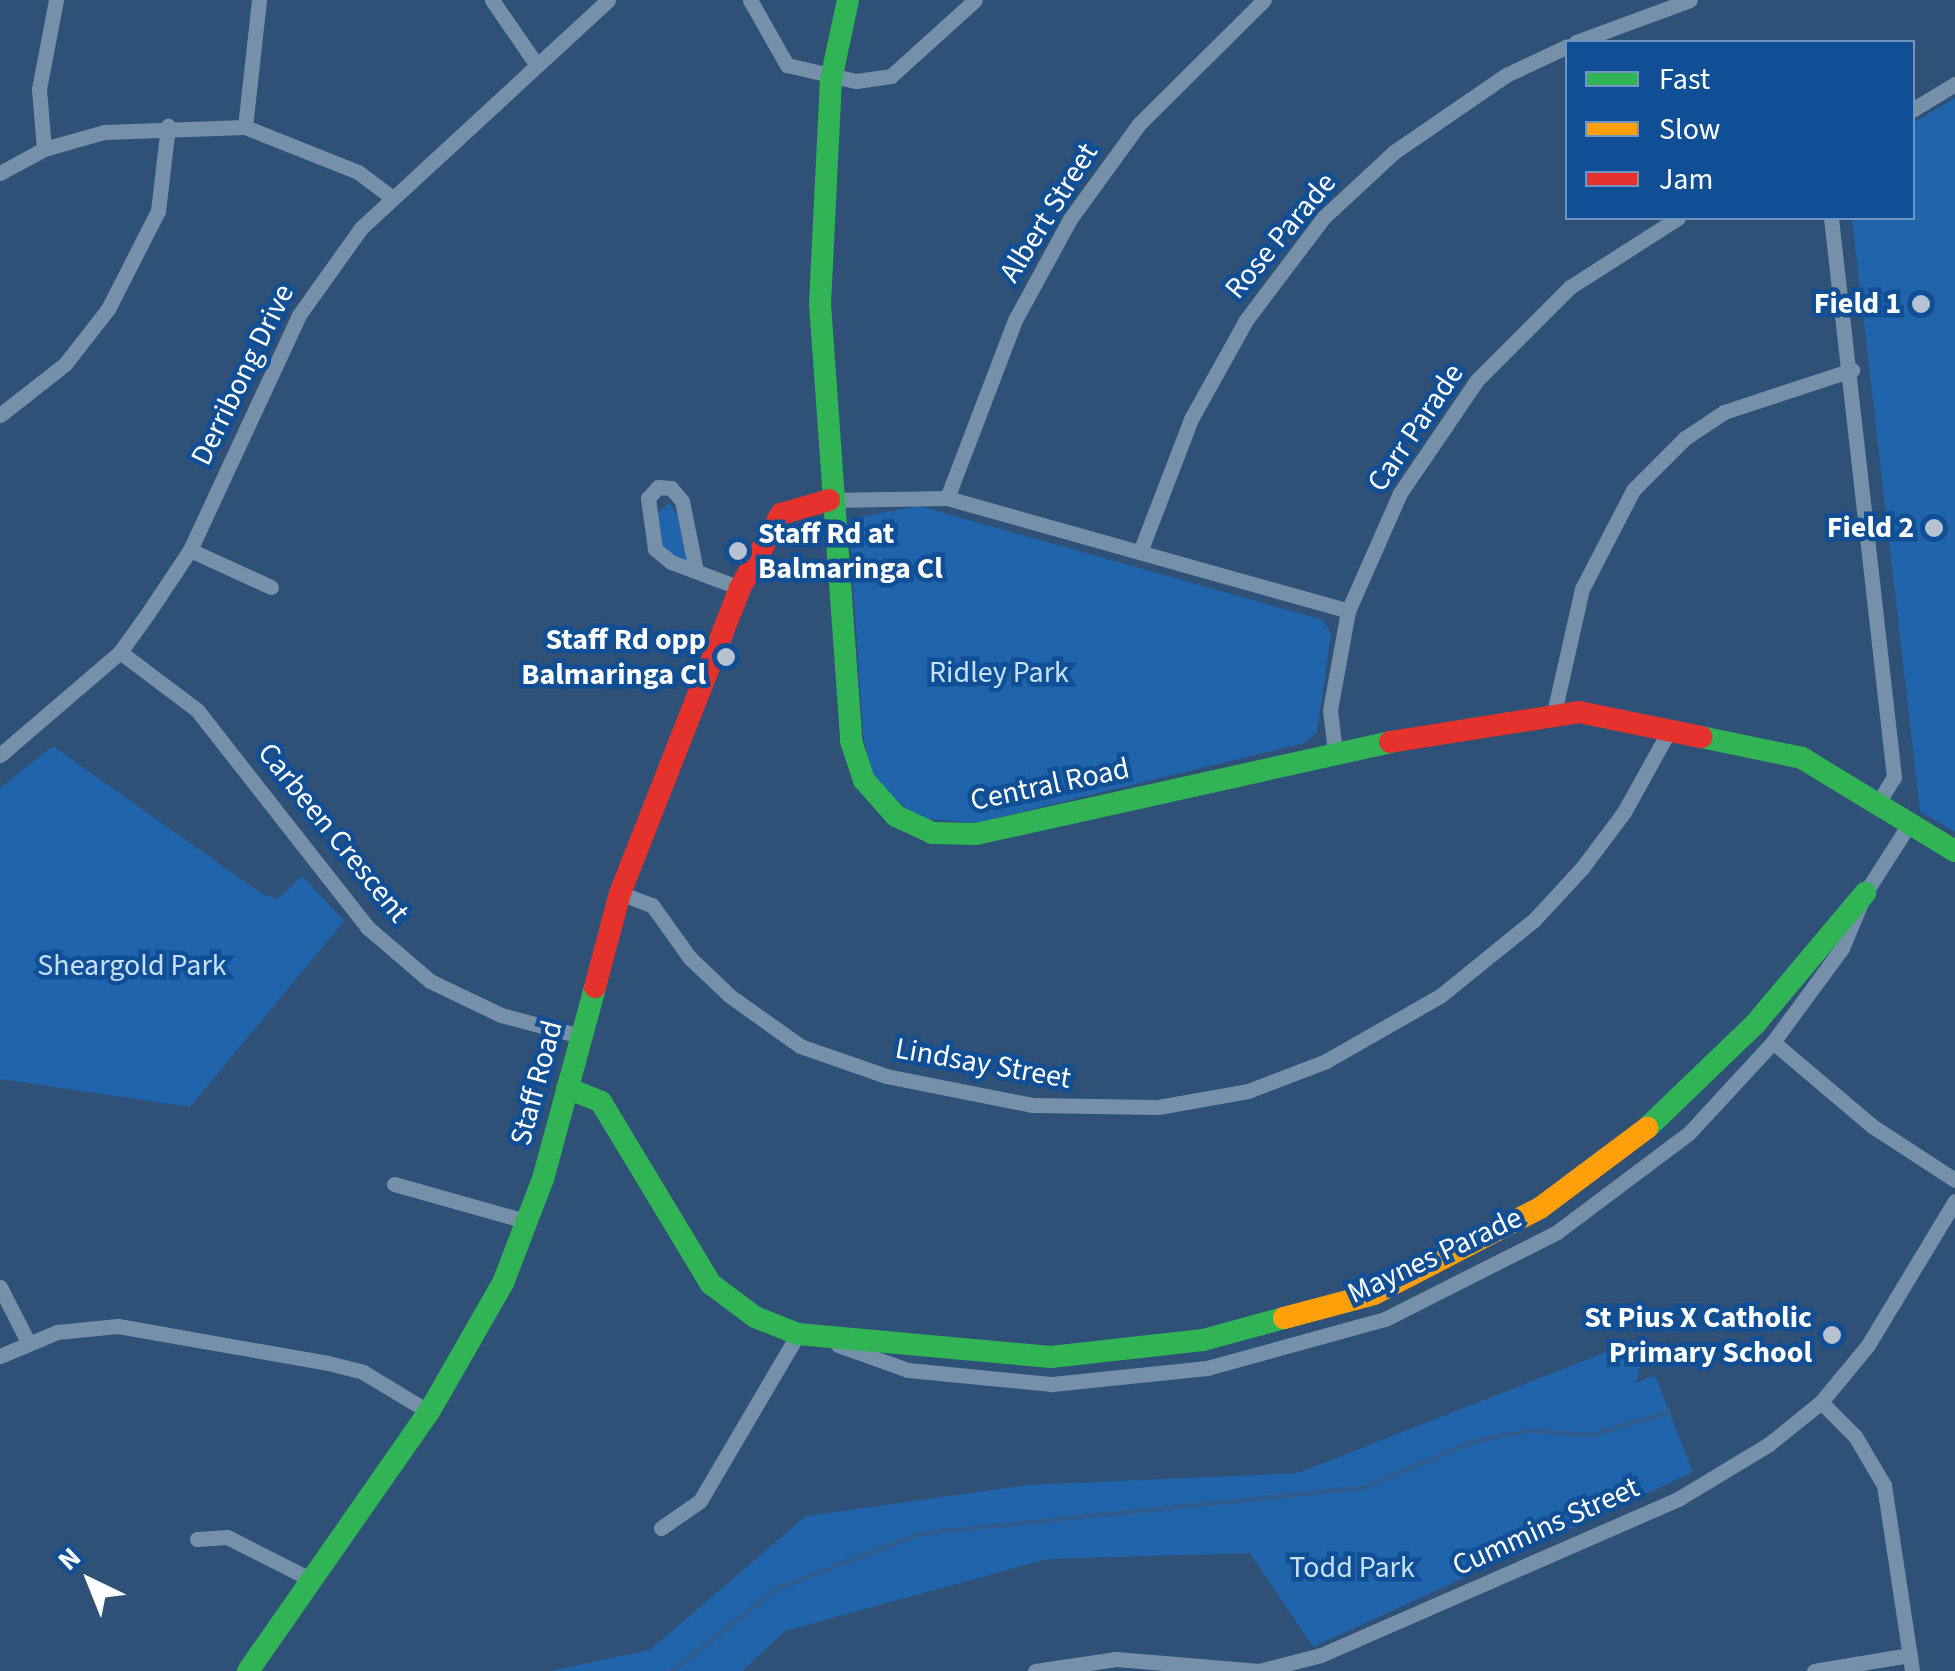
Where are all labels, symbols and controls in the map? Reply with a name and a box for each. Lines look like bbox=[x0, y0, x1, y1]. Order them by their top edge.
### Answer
legend bbox=[1565, 40, 1915, 220]
text: Fast bbox=[1659, 58, 1710, 101]
text: Slow bbox=[1659, 108, 1720, 151]
street label: Albert Street bbox=[992, 137, 1106, 289]
text: Jam bbox=[1659, 158, 1713, 201]
street label: Rose Parade bbox=[1218, 166, 1344, 306]
street label: Derribong Drive bbox=[184, 279, 302, 471]
place label: Field 1 bbox=[1814, 286, 1901, 322]
marker: Field 1 bbox=[1910, 293, 1932, 315]
street label: Carr Parade bbox=[1360, 357, 1472, 499]
place label: Field 2 bbox=[1827, 510, 1914, 546]
place label: Staff Rd at Balmaringa Cl bbox=[758, 516, 943, 586]
marker: Field 2 bbox=[1923, 517, 1945, 539]
marker: Staff Rd at Balmaringa Cl bbox=[727, 540, 749, 562]
place label: Staff Rd opp Balmaringa Cl bbox=[521, 622, 706, 692]
marker: Staff Rd opp Balmaringa Cl bbox=[715, 646, 737, 668]
park label: Ridley Park bbox=[929, 655, 1069, 691]
street label: Carbeen Crescent bbox=[250, 736, 416, 930]
street label: Central Road bbox=[967, 751, 1133, 819]
park label: Sheargold Park bbox=[37, 948, 227, 984]
street label: Staff Road bbox=[503, 1017, 571, 1149]
street label: Lindsay Street bbox=[892, 1031, 1074, 1097]
street label: Maynes Parade bbox=[1342, 1200, 1528, 1312]
place label: St Pius X Catholic Primary School bbox=[1584, 1300, 1812, 1370]
marker: St Pius X Catholic Primary School bbox=[1821, 1324, 1843, 1346]
street label: Cummins Street bbox=[1447, 1470, 1645, 1584]
north arrow bbox=[40, 1531, 140, 1631]
text: N bbox=[49, 1538, 90, 1580]
park label: Todd Park bbox=[1289, 1550, 1415, 1586]

